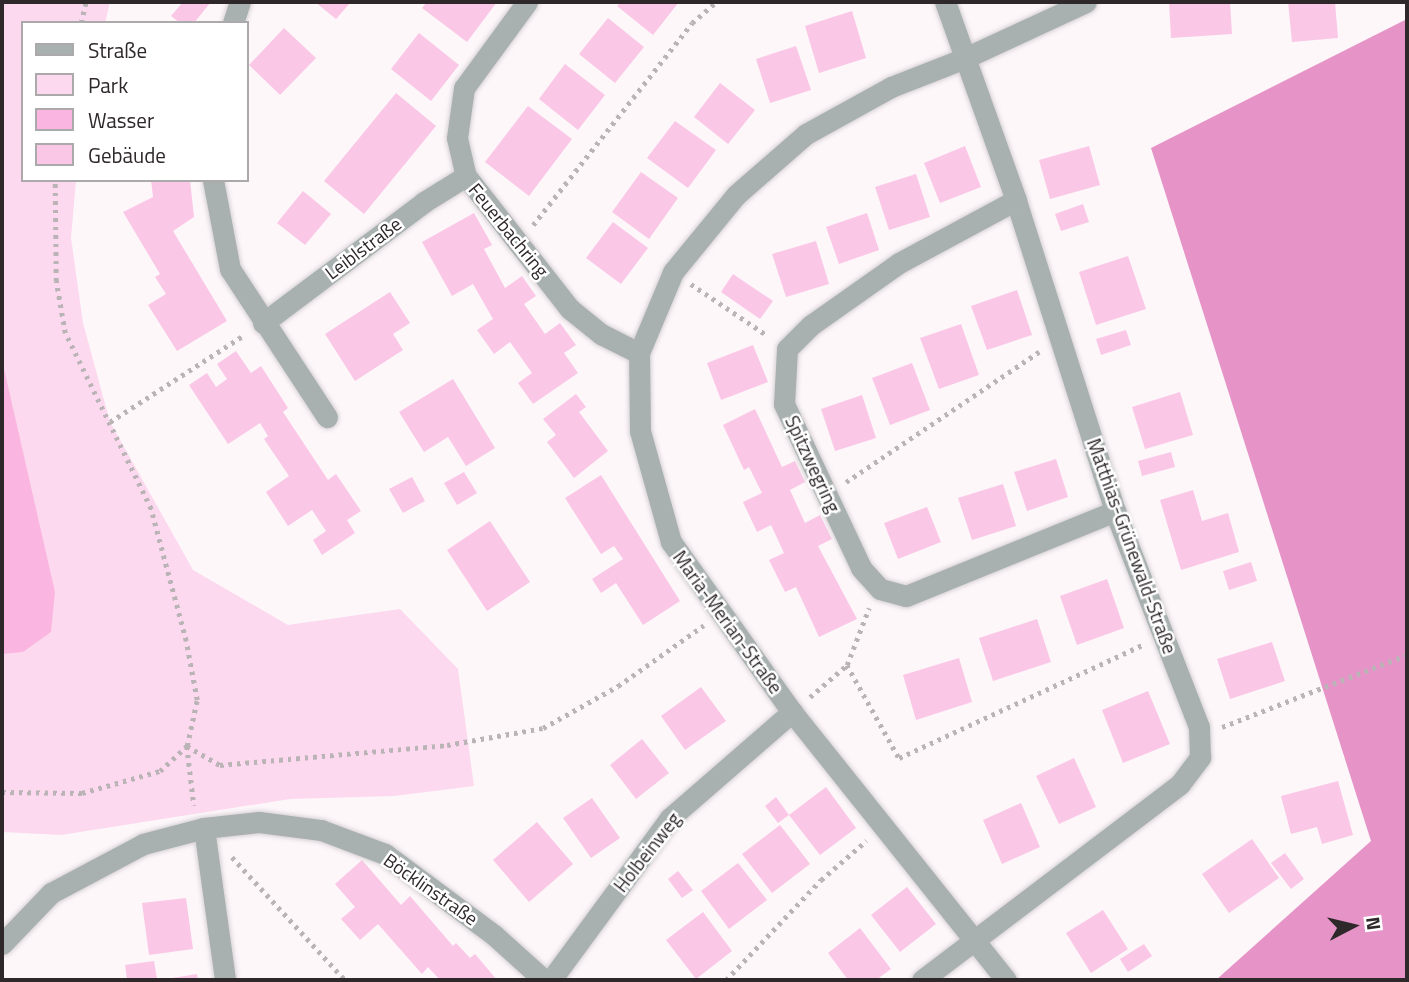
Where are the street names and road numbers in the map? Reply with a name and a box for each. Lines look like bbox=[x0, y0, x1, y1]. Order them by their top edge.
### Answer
street label: Feuerbachring bbox=[464, 178, 554, 282]
street label: Leiblstraße bbox=[321, 212, 405, 284]
street label: Spitzwegring bbox=[781, 412, 845, 516]
street label: Matthias-Grünewald-Straße bbox=[1082, 435, 1182, 657]
street label: Maria-Merian-Straße bbox=[668, 546, 788, 698]
street label: Holbeinweg bbox=[609, 808, 685, 896]
street label: Böcklinstraße bbox=[379, 848, 483, 930]

